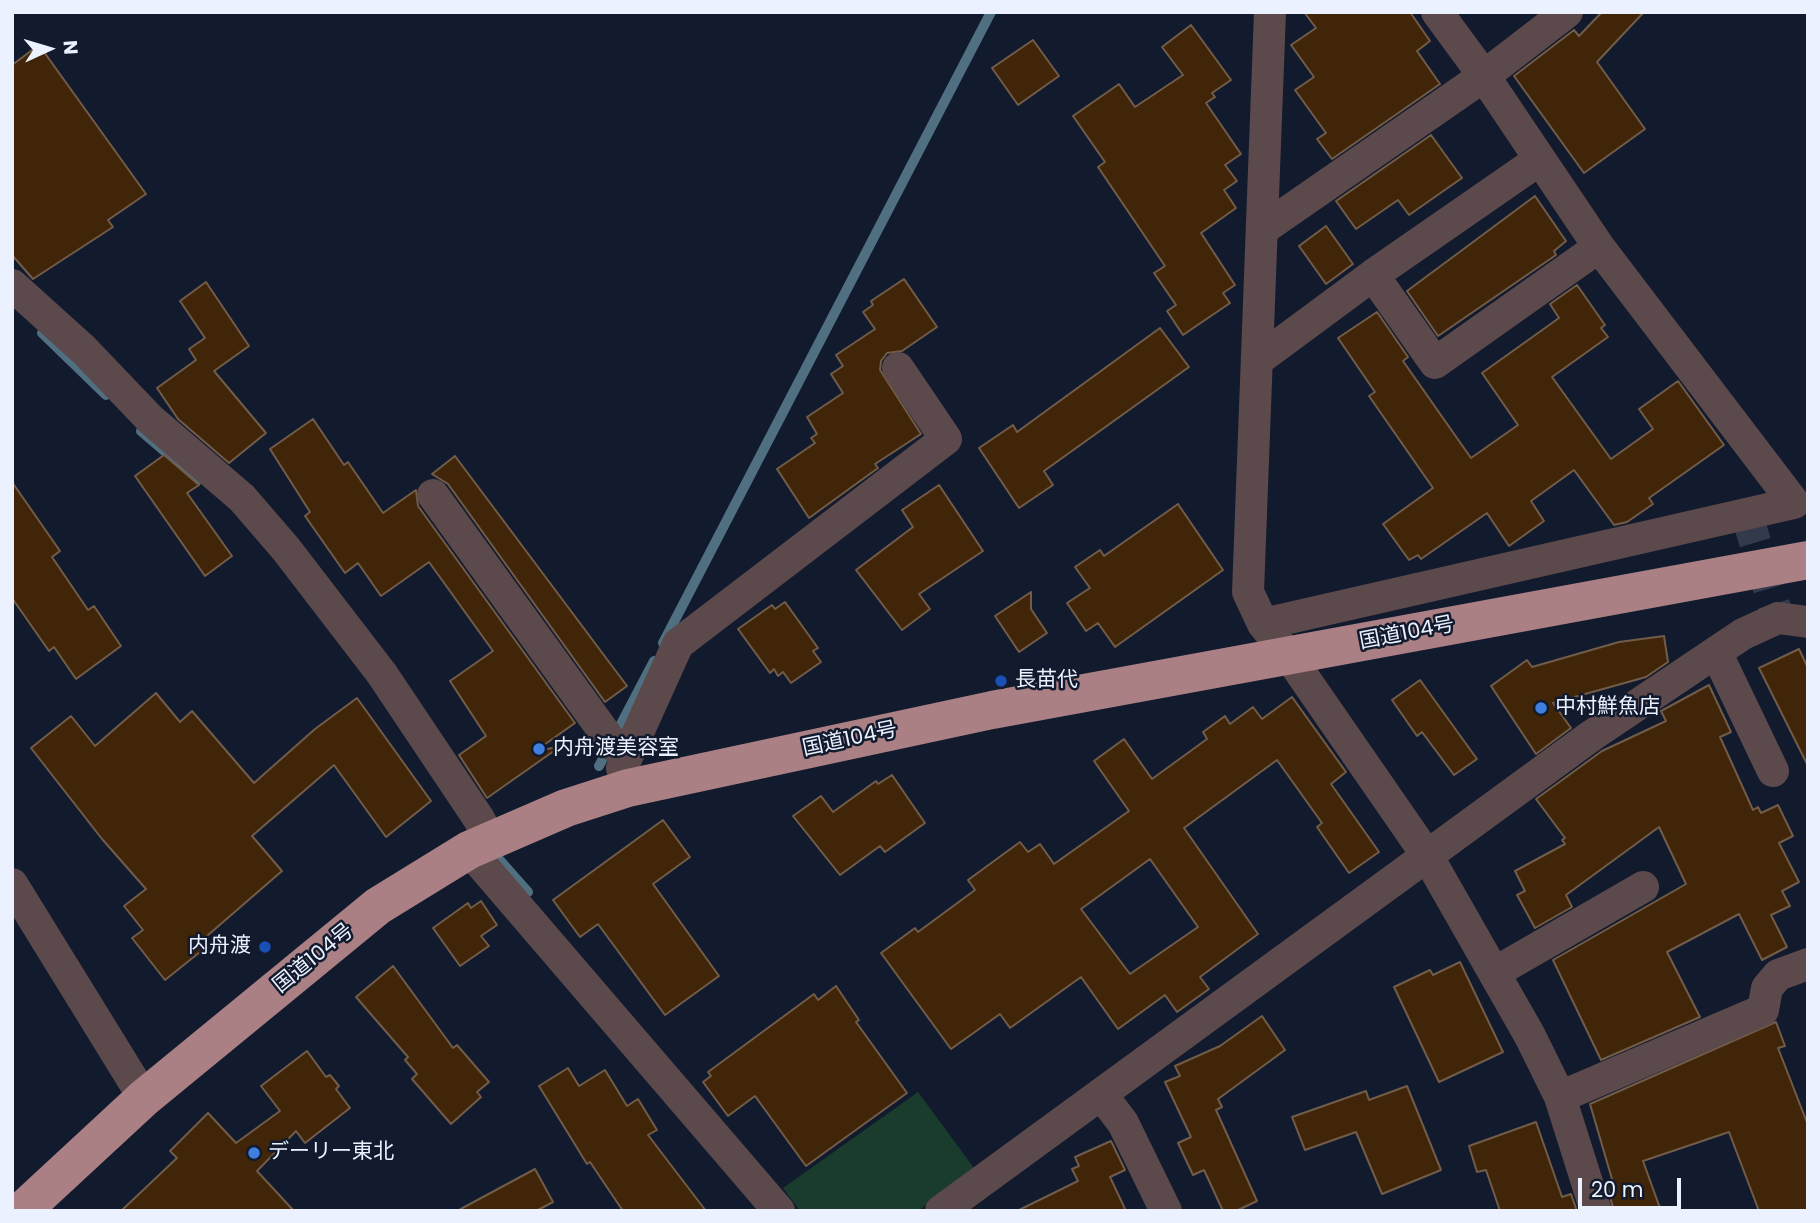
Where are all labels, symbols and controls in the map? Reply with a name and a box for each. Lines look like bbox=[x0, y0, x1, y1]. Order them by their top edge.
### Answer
north arrow bbox=[14, 14, 84, 84]
text: N bbox=[56, 39, 84, 56]
street label: 国道104号 bbox=[1357, 612, 1457, 656]
place label: 長苗代 bbox=[1015, 668, 1078, 694]
marker: 長苗代 bbox=[993, 673, 1009, 689]
place label: 中村鮮魚店 bbox=[1555, 695, 1660, 721]
marker: 中村鮮魚店 bbox=[1533, 700, 1549, 716]
street label: 国道104号 bbox=[800, 718, 900, 762]
place label: 内舟渡美容室 bbox=[553, 736, 679, 762]
marker: 内舟渡美容室 bbox=[531, 741, 547, 757]
street label: 国道104号 bbox=[269, 919, 359, 999]
place label: 内舟渡 bbox=[188, 934, 251, 960]
marker: 内舟渡 bbox=[257, 939, 273, 955]
place label: デーリー東北 bbox=[268, 1140, 394, 1166]
marker: デーリー東北 bbox=[246, 1145, 262, 1161]
scale bar bbox=[1582, 1164, 1685, 1208]
text: 20 m bbox=[1591, 1175, 1644, 1204]

